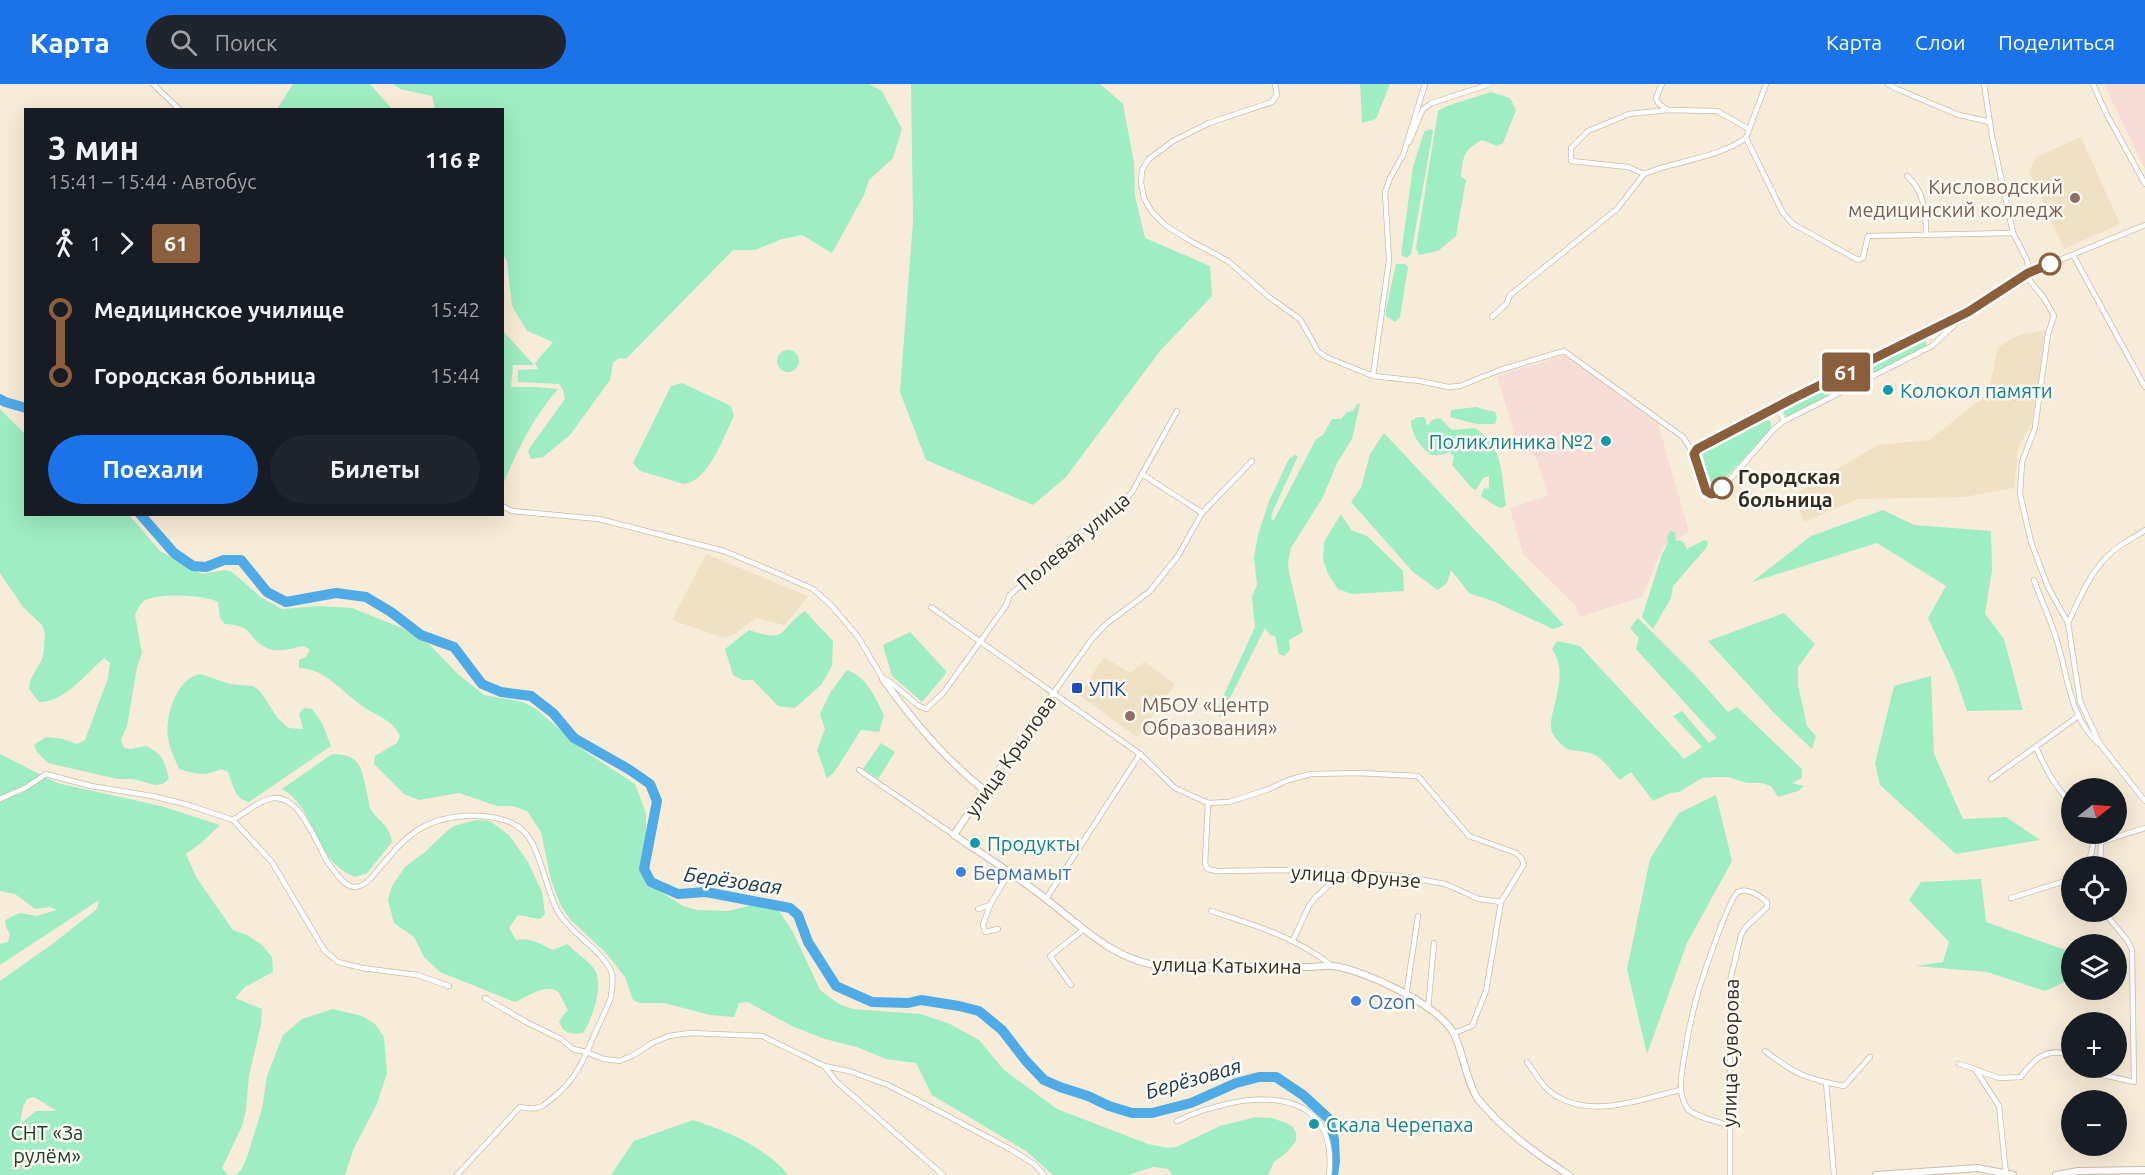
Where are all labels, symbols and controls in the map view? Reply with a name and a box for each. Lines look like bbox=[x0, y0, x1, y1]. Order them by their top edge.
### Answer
search box bbox=[146, 15, 566, 69]
icon: search bbox=[167, 26, 200, 59]
text: Карта bbox=[30, 27, 110, 58]
text: Поиск bbox=[215, 30, 277, 55]
text: Карта bbox=[1826, 30, 1882, 54]
text: Слои bbox=[1915, 30, 1965, 54]
text: Поделиться bbox=[1998, 30, 2115, 54]
text: 3 мин bbox=[48, 129, 139, 166]
text: 116 ₽ bbox=[425, 147, 480, 172]
text: 15:41 – 15:44 · Автобус bbox=[48, 170, 257, 193]
place label: Кисловодский медицинский колледж bbox=[1848, 175, 2063, 221]
marker: Кисловодский медицинский колледж bbox=[2068, 191, 2082, 205]
icon: walk bbox=[48, 227, 81, 260]
icon: forward bbox=[110, 227, 143, 260]
text: 61 bbox=[164, 231, 188, 255]
text: 1 bbox=[90, 232, 101, 255]
unlabelled marker bbox=[2039, 253, 2061, 275]
text: Медицинское училище bbox=[94, 297, 344, 322]
text: 15:42 bbox=[430, 298, 480, 321]
line badge: 61 bbox=[1819, 352, 1873, 392]
text: 61 bbox=[1834, 360, 1858, 384]
text: Городская больница bbox=[94, 363, 316, 388]
text: 15:44 bbox=[430, 364, 480, 387]
place label: Колокол памяти bbox=[1900, 379, 2053, 402]
marker: Колокол памяти bbox=[1881, 383, 1895, 397]
place label: Поликлиника №2 bbox=[1429, 430, 1594, 453]
marker: Поликлиника №2 bbox=[1599, 434, 1613, 448]
button: Поехали bbox=[48, 435, 258, 504]
button: Билеты bbox=[270, 435, 480, 504]
place label: Городская больница bbox=[1738, 465, 1840, 511]
marker: Городская больница bbox=[1711, 477, 1733, 499]
street label: Полевая улица bbox=[1012, 487, 1134, 595]
place label: УПК bbox=[1089, 677, 1126, 700]
marker: УПК bbox=[1070, 681, 1084, 695]
street label: улица Крылова bbox=[960, 691, 1060, 821]
place label: МБОУ «Центр Образования» bbox=[1142, 693, 1277, 739]
marker: МБОУ «Центр Образования» bbox=[1123, 709, 1137, 723]
north arrow bbox=[2061, 778, 2127, 844]
map controls bbox=[2061, 778, 2127, 1156]
place label: Продукты bbox=[987, 832, 1080, 855]
marker: Продукты bbox=[968, 836, 982, 850]
button: locate bbox=[2061, 856, 2127, 922]
street label: улица Фрунзе bbox=[1290, 860, 1422, 892]
water label: Берёзовая bbox=[682, 861, 784, 899]
place label: Бермамыт bbox=[973, 861, 1071, 884]
marker: Бермамыт bbox=[954, 865, 968, 879]
button: layers bbox=[2061, 934, 2127, 1000]
street label: улица Катыхина bbox=[1152, 952, 1302, 978]
street label: улица Суворова bbox=[1717, 978, 1743, 1128]
place label: Ozon bbox=[1368, 990, 1416, 1013]
marker: Ozon bbox=[1349, 994, 1363, 1008]
button: + bbox=[2061, 1012, 2127, 1078]
water label: Берёзовая bbox=[1142, 1053, 1244, 1103]
button: − bbox=[2061, 1090, 2127, 1156]
place label: Скала Черепаха bbox=[1326, 1113, 1474, 1136]
marker: Скала Черепаха bbox=[1307, 1117, 1321, 1131]
park label: СНТ «За рулём» bbox=[11, 1121, 83, 1167]

